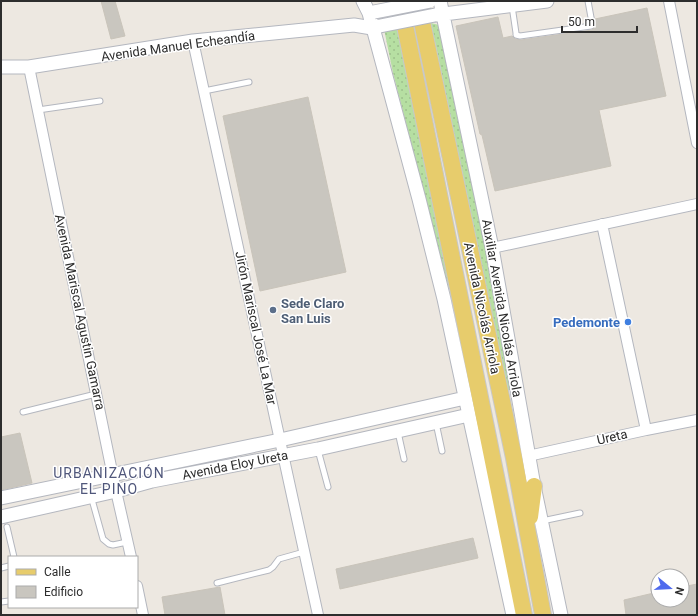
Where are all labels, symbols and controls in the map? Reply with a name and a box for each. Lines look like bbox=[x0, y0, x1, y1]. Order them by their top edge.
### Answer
scale bar bbox=[562, 8, 637, 34]
text: 50 m bbox=[568, 15, 595, 29]
street label: Avenida Manuel Echeandía bbox=[100, 28, 256, 64]
street label: Avenida Mariscal Agustin Gamarra bbox=[52, 213, 108, 411]
street label: Auxiliar Avenida Nicolás Arriola bbox=[479, 218, 525, 398]
street label: Avenida Nicolás Arriola bbox=[461, 241, 503, 375]
street label: Jirón Mariscal José La Mar bbox=[232, 250, 280, 407]
place label: Sede Claro San Luis bbox=[281, 296, 344, 326]
marker: Sede Claro San Luis bbox=[268, 305, 278, 315]
place label: Pedemonte bbox=[553, 315, 620, 330]
marker: Pedemonte bbox=[623, 317, 633, 327]
street label: Ureta bbox=[595, 426, 629, 448]
street label: Avenida Eloy Ureta bbox=[181, 447, 289, 483]
district label: URBANIZACIÓN EL PINO bbox=[53, 464, 165, 497]
legend bbox=[8, 556, 138, 608]
text: Calle bbox=[44, 565, 71, 579]
north arrow bbox=[650, 568, 690, 608]
text: Edificio bbox=[44, 585, 83, 599]
text: N bbox=[672, 585, 686, 597]

